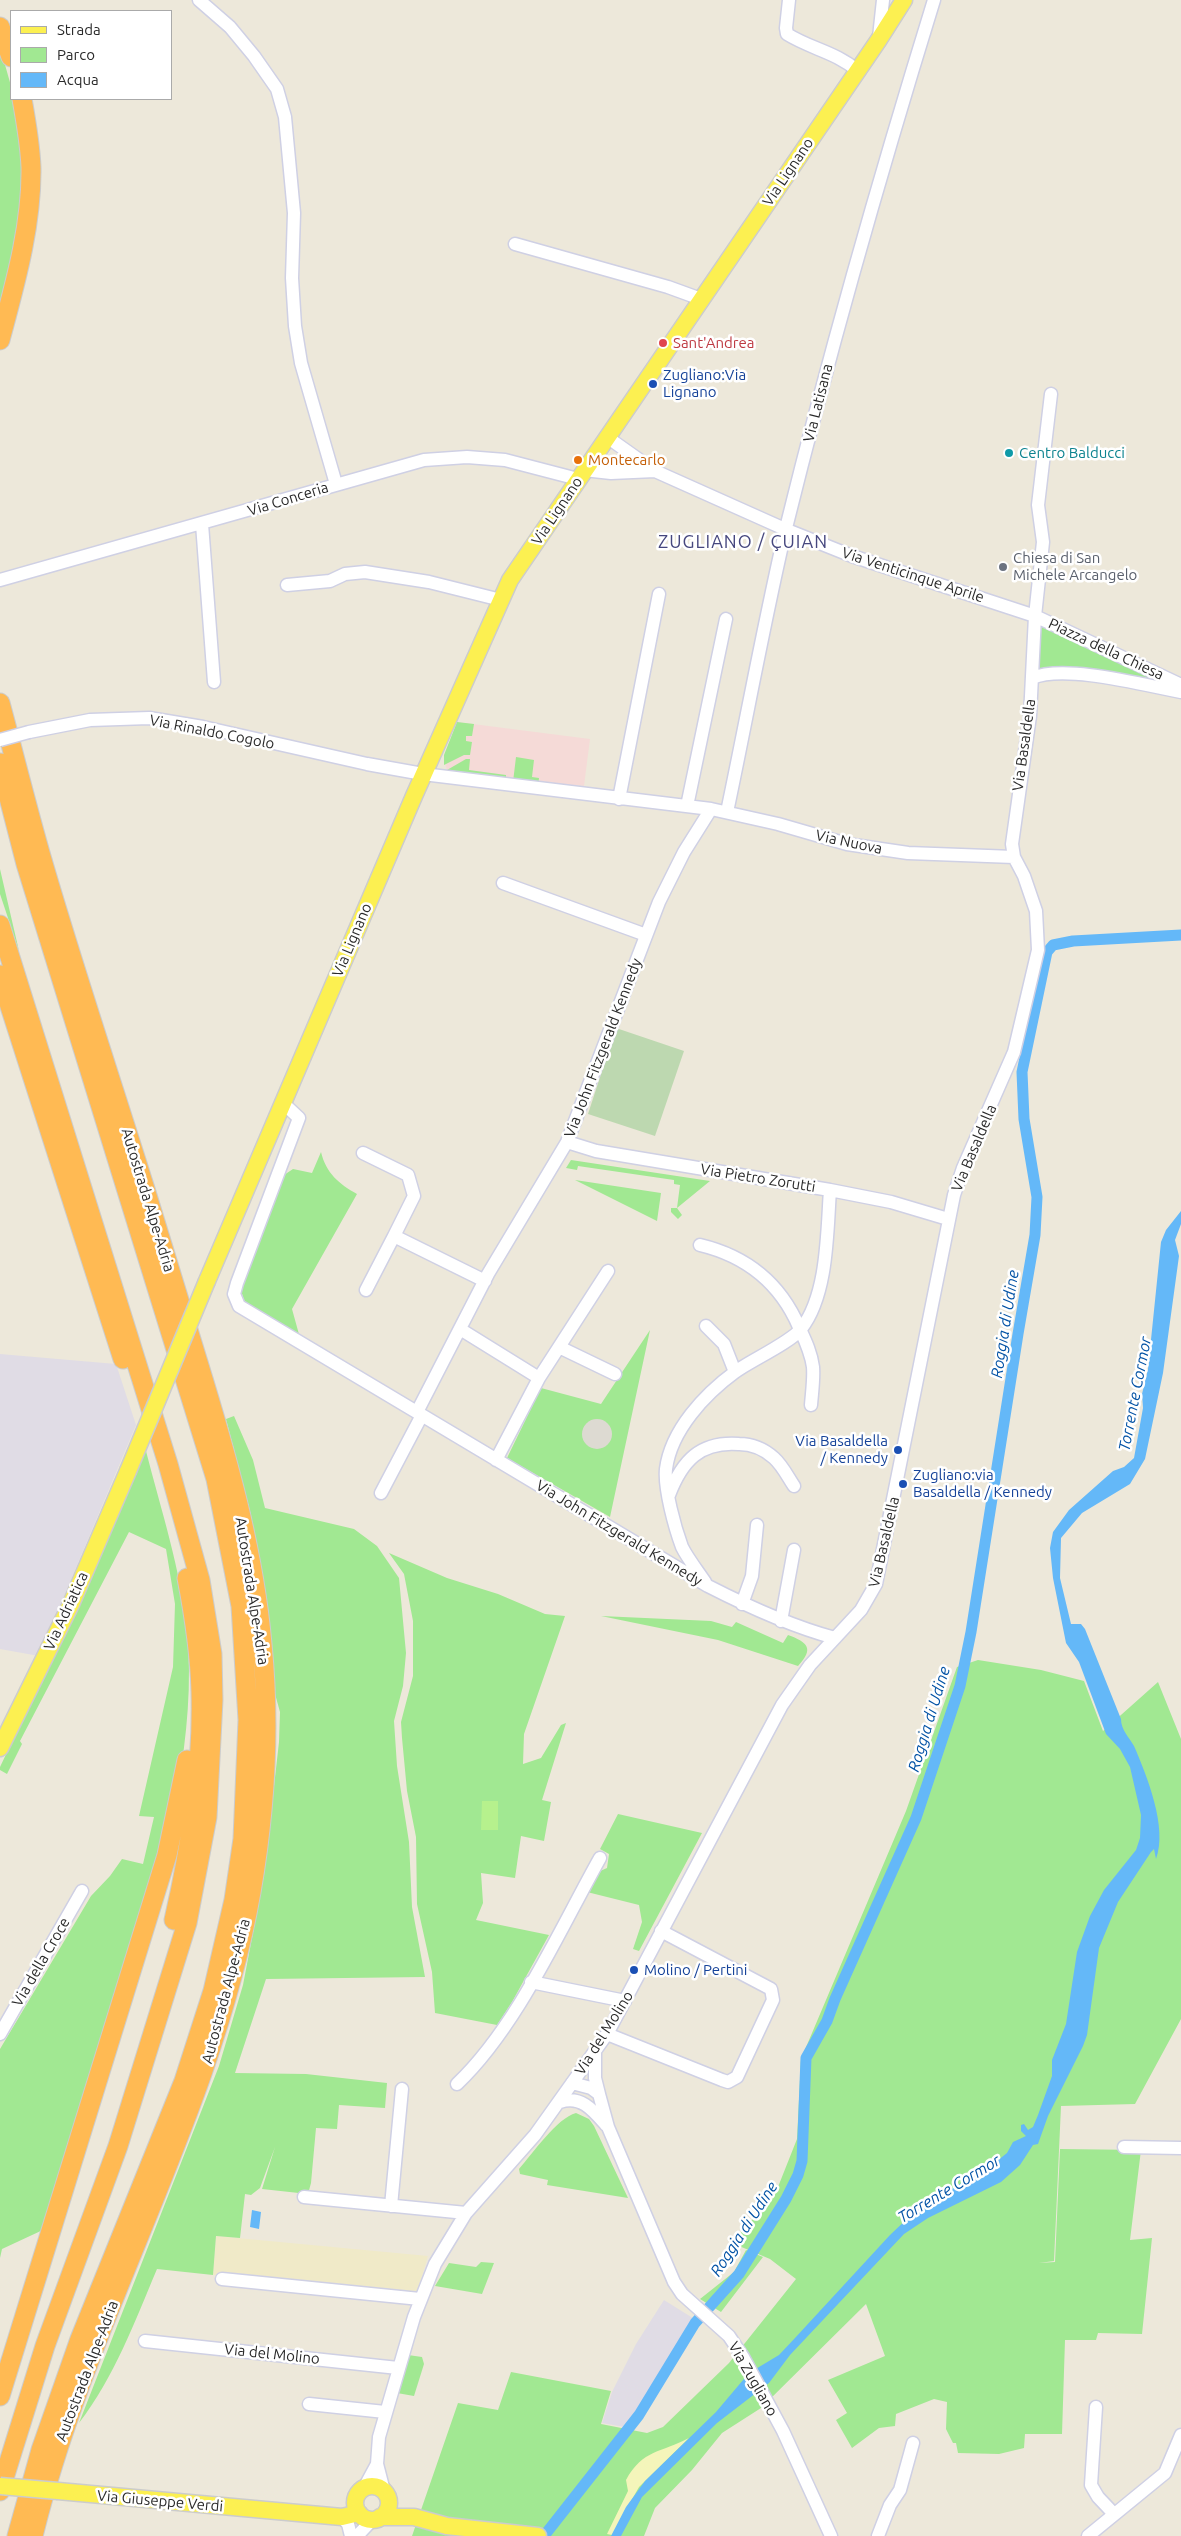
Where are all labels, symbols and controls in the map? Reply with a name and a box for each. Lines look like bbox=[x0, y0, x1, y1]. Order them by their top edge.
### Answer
legend bbox=[10, 10, 172, 100]
text: Strada bbox=[57, 21, 101, 38]
text: Parco bbox=[57, 46, 95, 63]
text: Acqua bbox=[57, 71, 99, 88]
street label: Via Lignano bbox=[759, 135, 817, 209]
place label: Sant'Andrea bbox=[673, 334, 754, 352]
marker: Sant'Andrea bbox=[657, 337, 669, 349]
street label: Via Latisana bbox=[800, 362, 836, 444]
place label: Zugliano:Via Lignano bbox=[663, 366, 746, 401]
marker: Zugliano:Via Lignano bbox=[647, 378, 659, 390]
place label: Centro Balducci bbox=[1019, 444, 1125, 462]
marker: Centro Balducci bbox=[1003, 447, 1015, 459]
place label: Montecarlo bbox=[588, 451, 666, 469]
marker: Montecarlo bbox=[572, 454, 584, 466]
street label: Via Lignano bbox=[528, 474, 586, 548]
street label: Via Conceria bbox=[245, 478, 331, 520]
district label: ZUGLIANO / ÇUIAN bbox=[656, 531, 830, 553]
street label: Via Venticinque Aprile bbox=[840, 544, 986, 606]
place label: Chiesa di San Michele Arcangelo bbox=[1013, 549, 1137, 584]
marker: Chiesa di San Michele Arcangelo bbox=[997, 561, 1009, 573]
street label: Piazza della Chiesa bbox=[1045, 614, 1167, 684]
street label: Via Basaldella bbox=[1009, 698, 1039, 792]
street label: Via Rinaldo Cogolo bbox=[148, 711, 276, 753]
street label: Via Nuova bbox=[814, 826, 884, 858]
street label: Via Lignano bbox=[328, 900, 376, 980]
street label: Via John Fitzgerald Kennedy bbox=[560, 956, 646, 1140]
street label: Via Basaldella bbox=[948, 1102, 1000, 1194]
street label: Autostrada Alpe-Adria bbox=[118, 1126, 178, 1274]
street label: Via Pietro Zorutti bbox=[699, 1160, 817, 1196]
water label: Roggia di Udine bbox=[987, 1269, 1023, 1379]
water label: Torrente Cormor bbox=[1115, 1335, 1155, 1453]
place label: Via Basaldella / Kennedy bbox=[795, 1432, 888, 1467]
marker: Via Basaldella / Kennedy bbox=[892, 1444, 904, 1456]
place label: Zugliano:via Basaldella / Kennedy bbox=[913, 1466, 1052, 1501]
street label: Via John Fitzgerald Kennedy bbox=[533, 1476, 705, 1590]
marker: Zugliano:via Basaldella / Kennedy bbox=[897, 1478, 909, 1490]
street label: Via Basaldella bbox=[865, 1495, 903, 1589]
street label: Autostrada Alpe-Adria bbox=[231, 1516, 273, 1666]
street label: Via Adriatica bbox=[40, 1569, 92, 1653]
water label: Roggia di Udine bbox=[904, 1664, 954, 1774]
street label: Via della Croce bbox=[8, 1914, 74, 2010]
street label: Autostrada Alpe-Adria bbox=[198, 1917, 254, 2065]
place label: Molino / Pertini bbox=[644, 1961, 747, 1979]
marker: Molino / Pertini bbox=[628, 1964, 640, 1976]
street label: Via del Molino bbox=[571, 1988, 637, 2078]
water label: Torrente Cormor bbox=[894, 2151, 1004, 2227]
water label: Roggia di Udine bbox=[706, 2178, 782, 2280]
street label: Autostrada Alpe-Adria bbox=[52, 2298, 122, 2444]
street label: Via Zugliano bbox=[724, 2339, 782, 2419]
street label: Via del Molino bbox=[223, 2340, 321, 2368]
street label: Via Giuseppe Verdi bbox=[96, 2487, 224, 2515]

